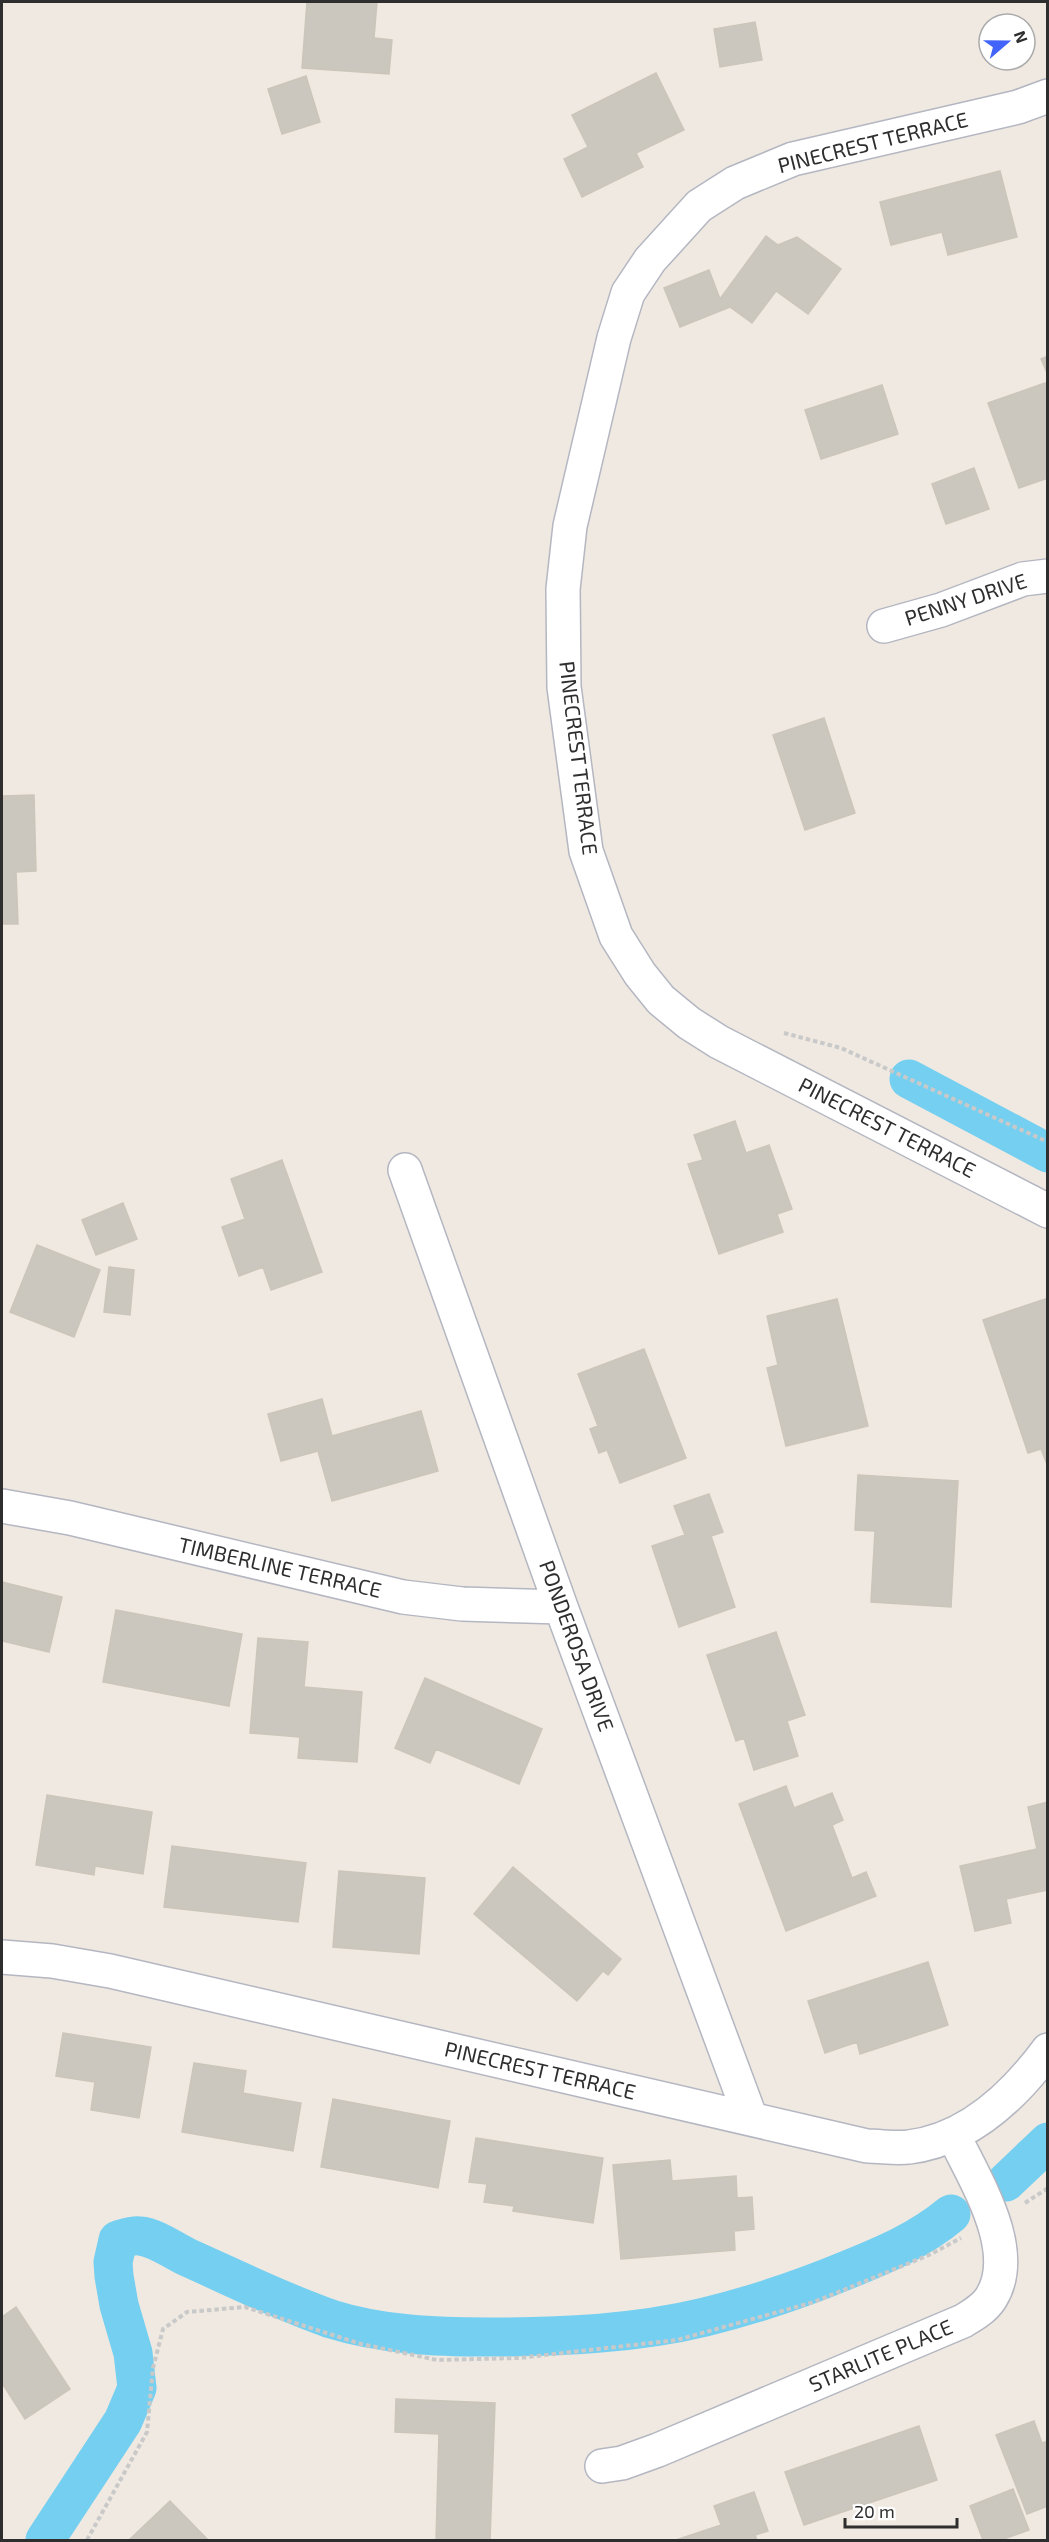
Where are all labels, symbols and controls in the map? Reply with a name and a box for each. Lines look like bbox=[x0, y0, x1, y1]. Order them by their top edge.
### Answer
north arrow bbox=[977, 12, 1037, 72]
text: N bbox=[1011, 28, 1032, 45]
street label: PINECREST TERRACE bbox=[775, 106, 970, 177]
street label: PENNY DRIVE bbox=[901, 567, 1030, 630]
street label: PINECREST TERRACE bbox=[555, 659, 604, 856]
street label: PINECREST TERRACE bbox=[795, 1071, 980, 1182]
street label: TIMBERLINE TERRACE bbox=[176, 1531, 384, 1602]
street label: PONDEROSA DRIVE bbox=[535, 1557, 620, 1734]
street label: PINECREST TERRACE bbox=[442, 2035, 638, 2104]
street label: STARLITE PLACE bbox=[805, 2313, 956, 2396]
scale bar bbox=[845, 2491, 958, 2529]
text: 20 m bbox=[854, 2500, 895, 2522]

